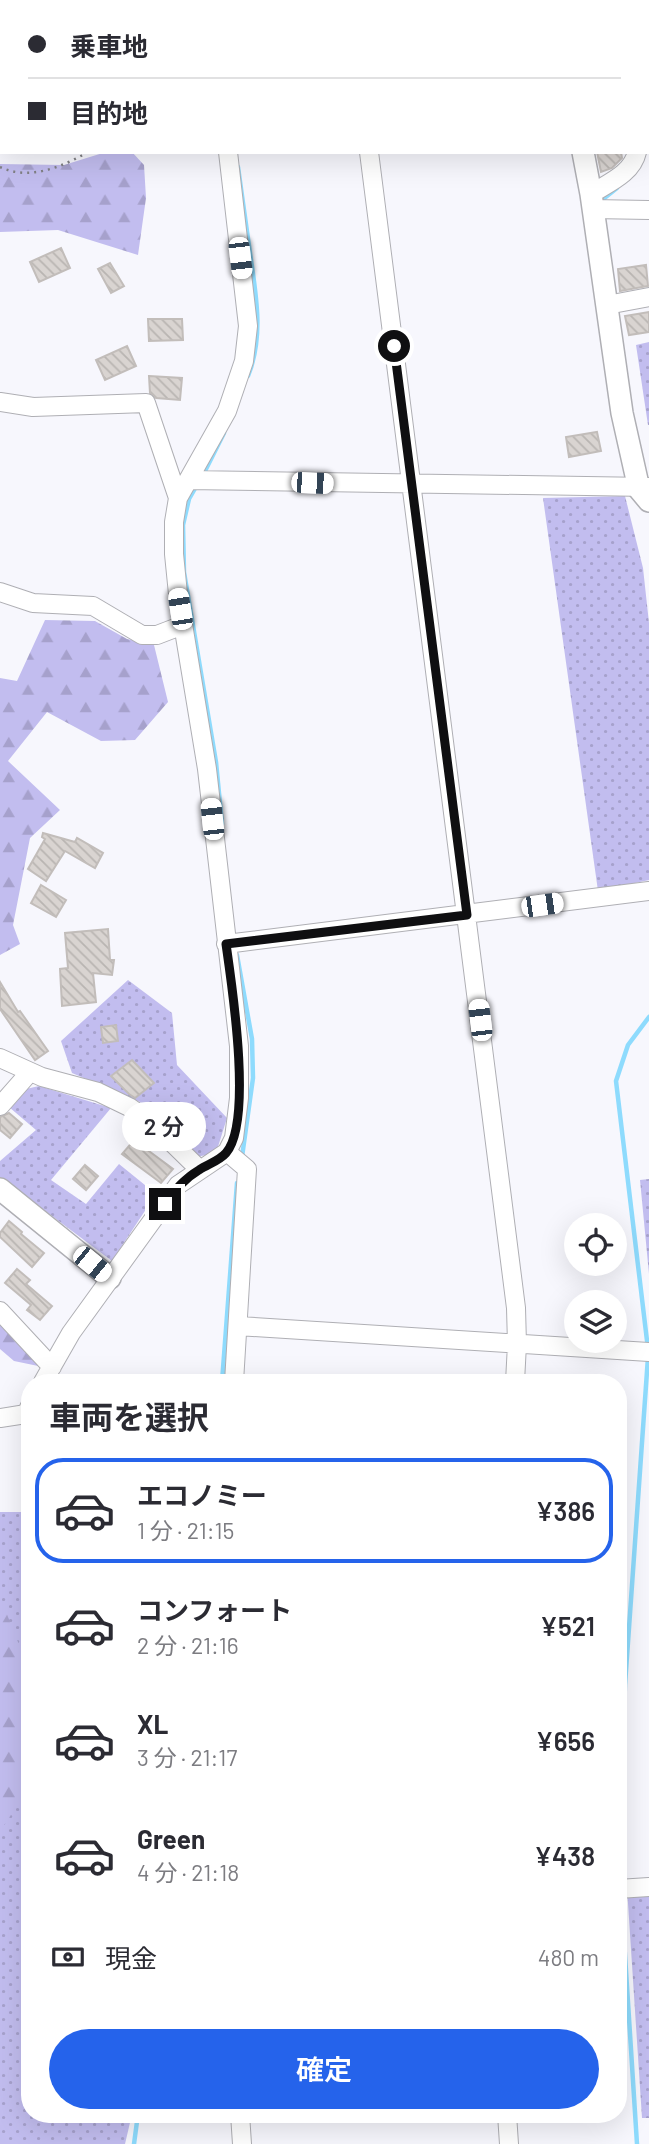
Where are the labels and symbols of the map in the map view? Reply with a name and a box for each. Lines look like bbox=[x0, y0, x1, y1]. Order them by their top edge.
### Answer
car bbox=[228, 236, 253, 280]
route start bbox=[378, 330, 410, 362]
car bbox=[291, 472, 334, 494]
car bbox=[167, 587, 194, 631]
car bbox=[200, 797, 225, 841]
car bbox=[520, 892, 565, 918]
car bbox=[468, 998, 493, 1042]
callout: 2 分 bbox=[123, 1102, 207, 1152]
route end bbox=[149, 1188, 181, 1220]
car bbox=[70, 1243, 115, 1285]

